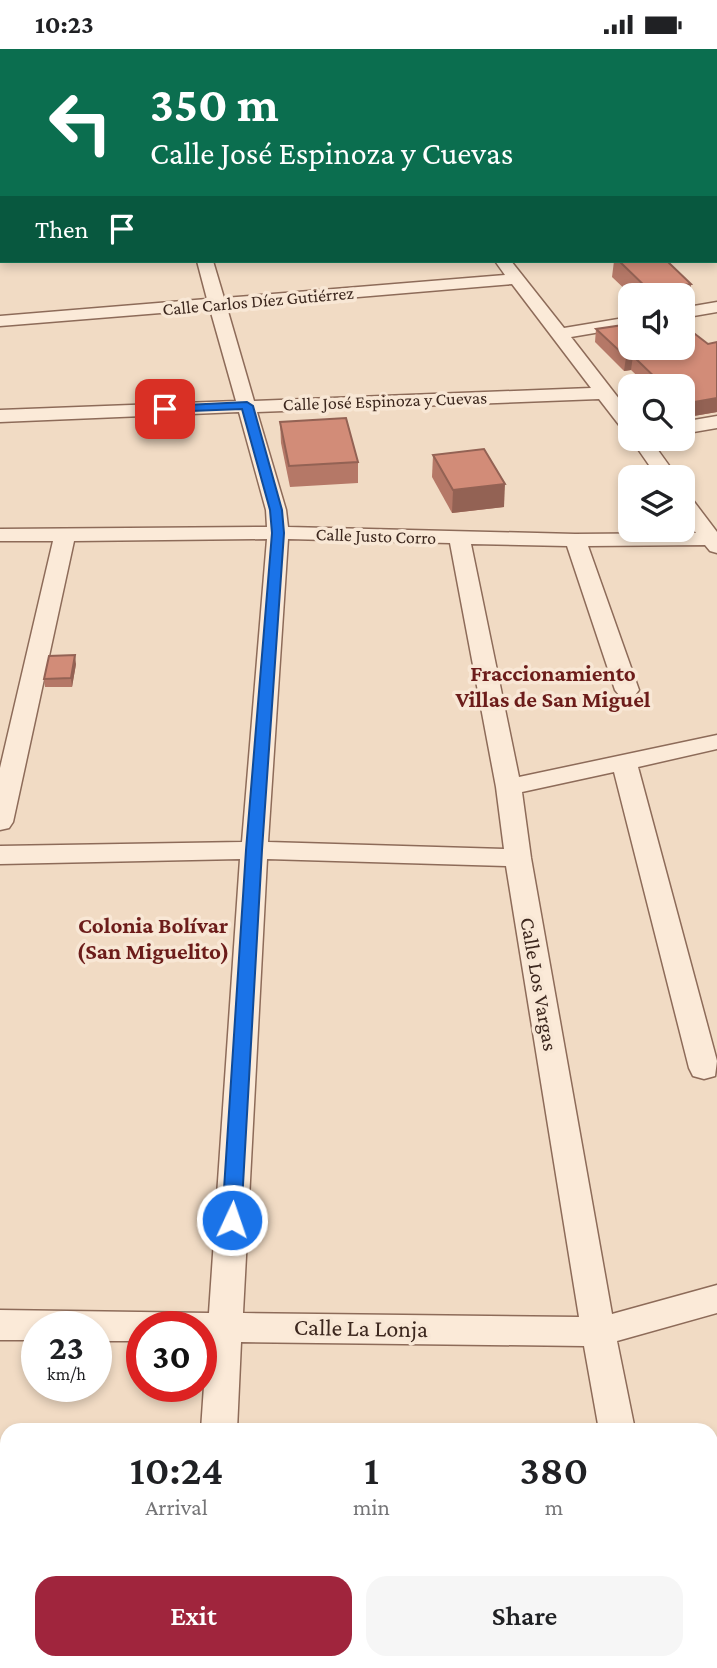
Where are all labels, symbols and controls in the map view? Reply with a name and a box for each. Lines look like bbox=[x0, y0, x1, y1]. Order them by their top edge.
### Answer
text: 10:23 bbox=[35, 10, 94, 39]
icon: left bbox=[35, 77, 126, 168]
text: 350 m bbox=[150, 77, 279, 132]
text: Calle José Espinoza y Cuevas bbox=[150, 135, 513, 171]
icon: arrive bbox=[103, 210, 141, 248]
text: Then bbox=[35, 215, 89, 244]
street label: Calle Carlos Díez Gutiérrez bbox=[162, 283, 355, 319]
map controls bbox=[618, 283, 695, 542]
button: sound bbox=[618, 283, 695, 360]
button: search bbox=[618, 374, 695, 451]
pin bbox=[135, 379, 195, 439]
street label: Calle José Espinoza y Cuevas bbox=[283, 387, 487, 415]
icon: arrive bbox=[146, 390, 184, 428]
button: layers bbox=[618, 465, 695, 542]
street label: Calle Justo Corro bbox=[315, 524, 437, 548]
district label: Fraccionamiento Villas de San Miguel bbox=[454, 660, 651, 712]
district label: Colonia Bolívar (San Miguelito) bbox=[76, 912, 230, 965]
street label: Calle Los Vargas bbox=[515, 915, 563, 1053]
position arrow bbox=[195, 1183, 269, 1257]
speed limit sign: 30 bbox=[126, 1311, 217, 1402]
street label: Calle La Lonja bbox=[294, 1313, 428, 1342]
text: 23 bbox=[49, 1328, 84, 1367]
text: km/h bbox=[47, 1364, 86, 1384]
text: 10:24 bbox=[130, 1446, 223, 1493]
text: 1 bbox=[364, 1446, 379, 1493]
text: 380 bbox=[520, 1446, 588, 1493]
text: Arrival bbox=[145, 1494, 208, 1520]
text: min bbox=[353, 1494, 390, 1520]
text: m bbox=[545, 1494, 563, 1520]
button: Exit bbox=[35, 1576, 352, 1656]
button: Share bbox=[366, 1576, 683, 1656]

